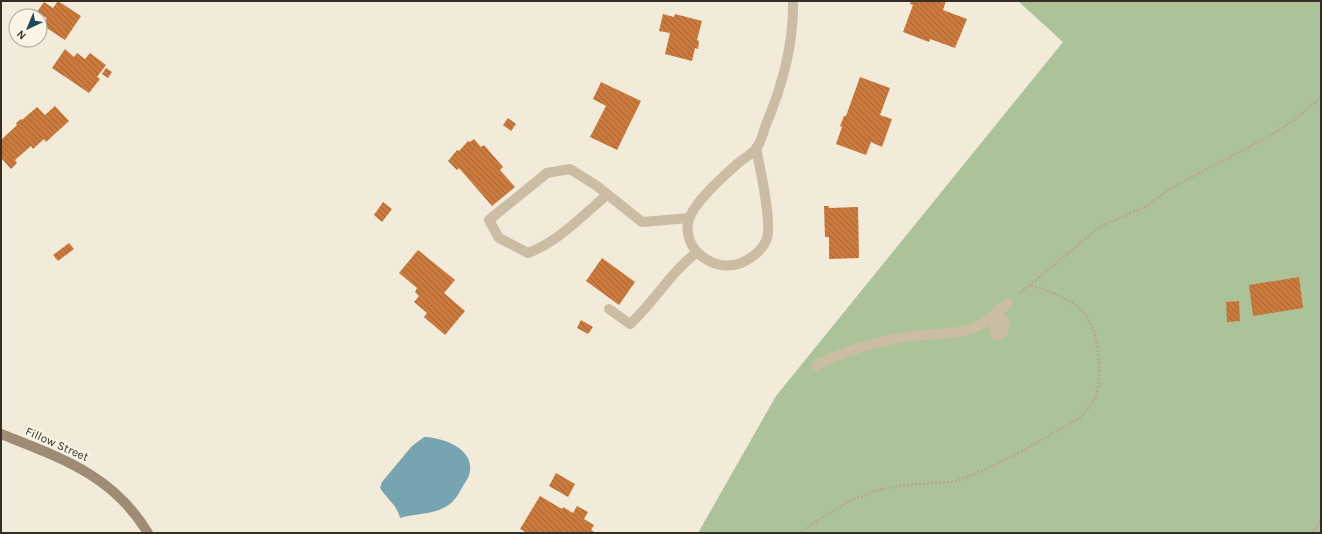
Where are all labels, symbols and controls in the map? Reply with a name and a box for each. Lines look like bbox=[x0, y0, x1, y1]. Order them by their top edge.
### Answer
north arrow bbox=[8, 8, 48, 48]
text: N bbox=[14, 27, 29, 42]
street label: Fillow Street bbox=[23, 424, 91, 464]

